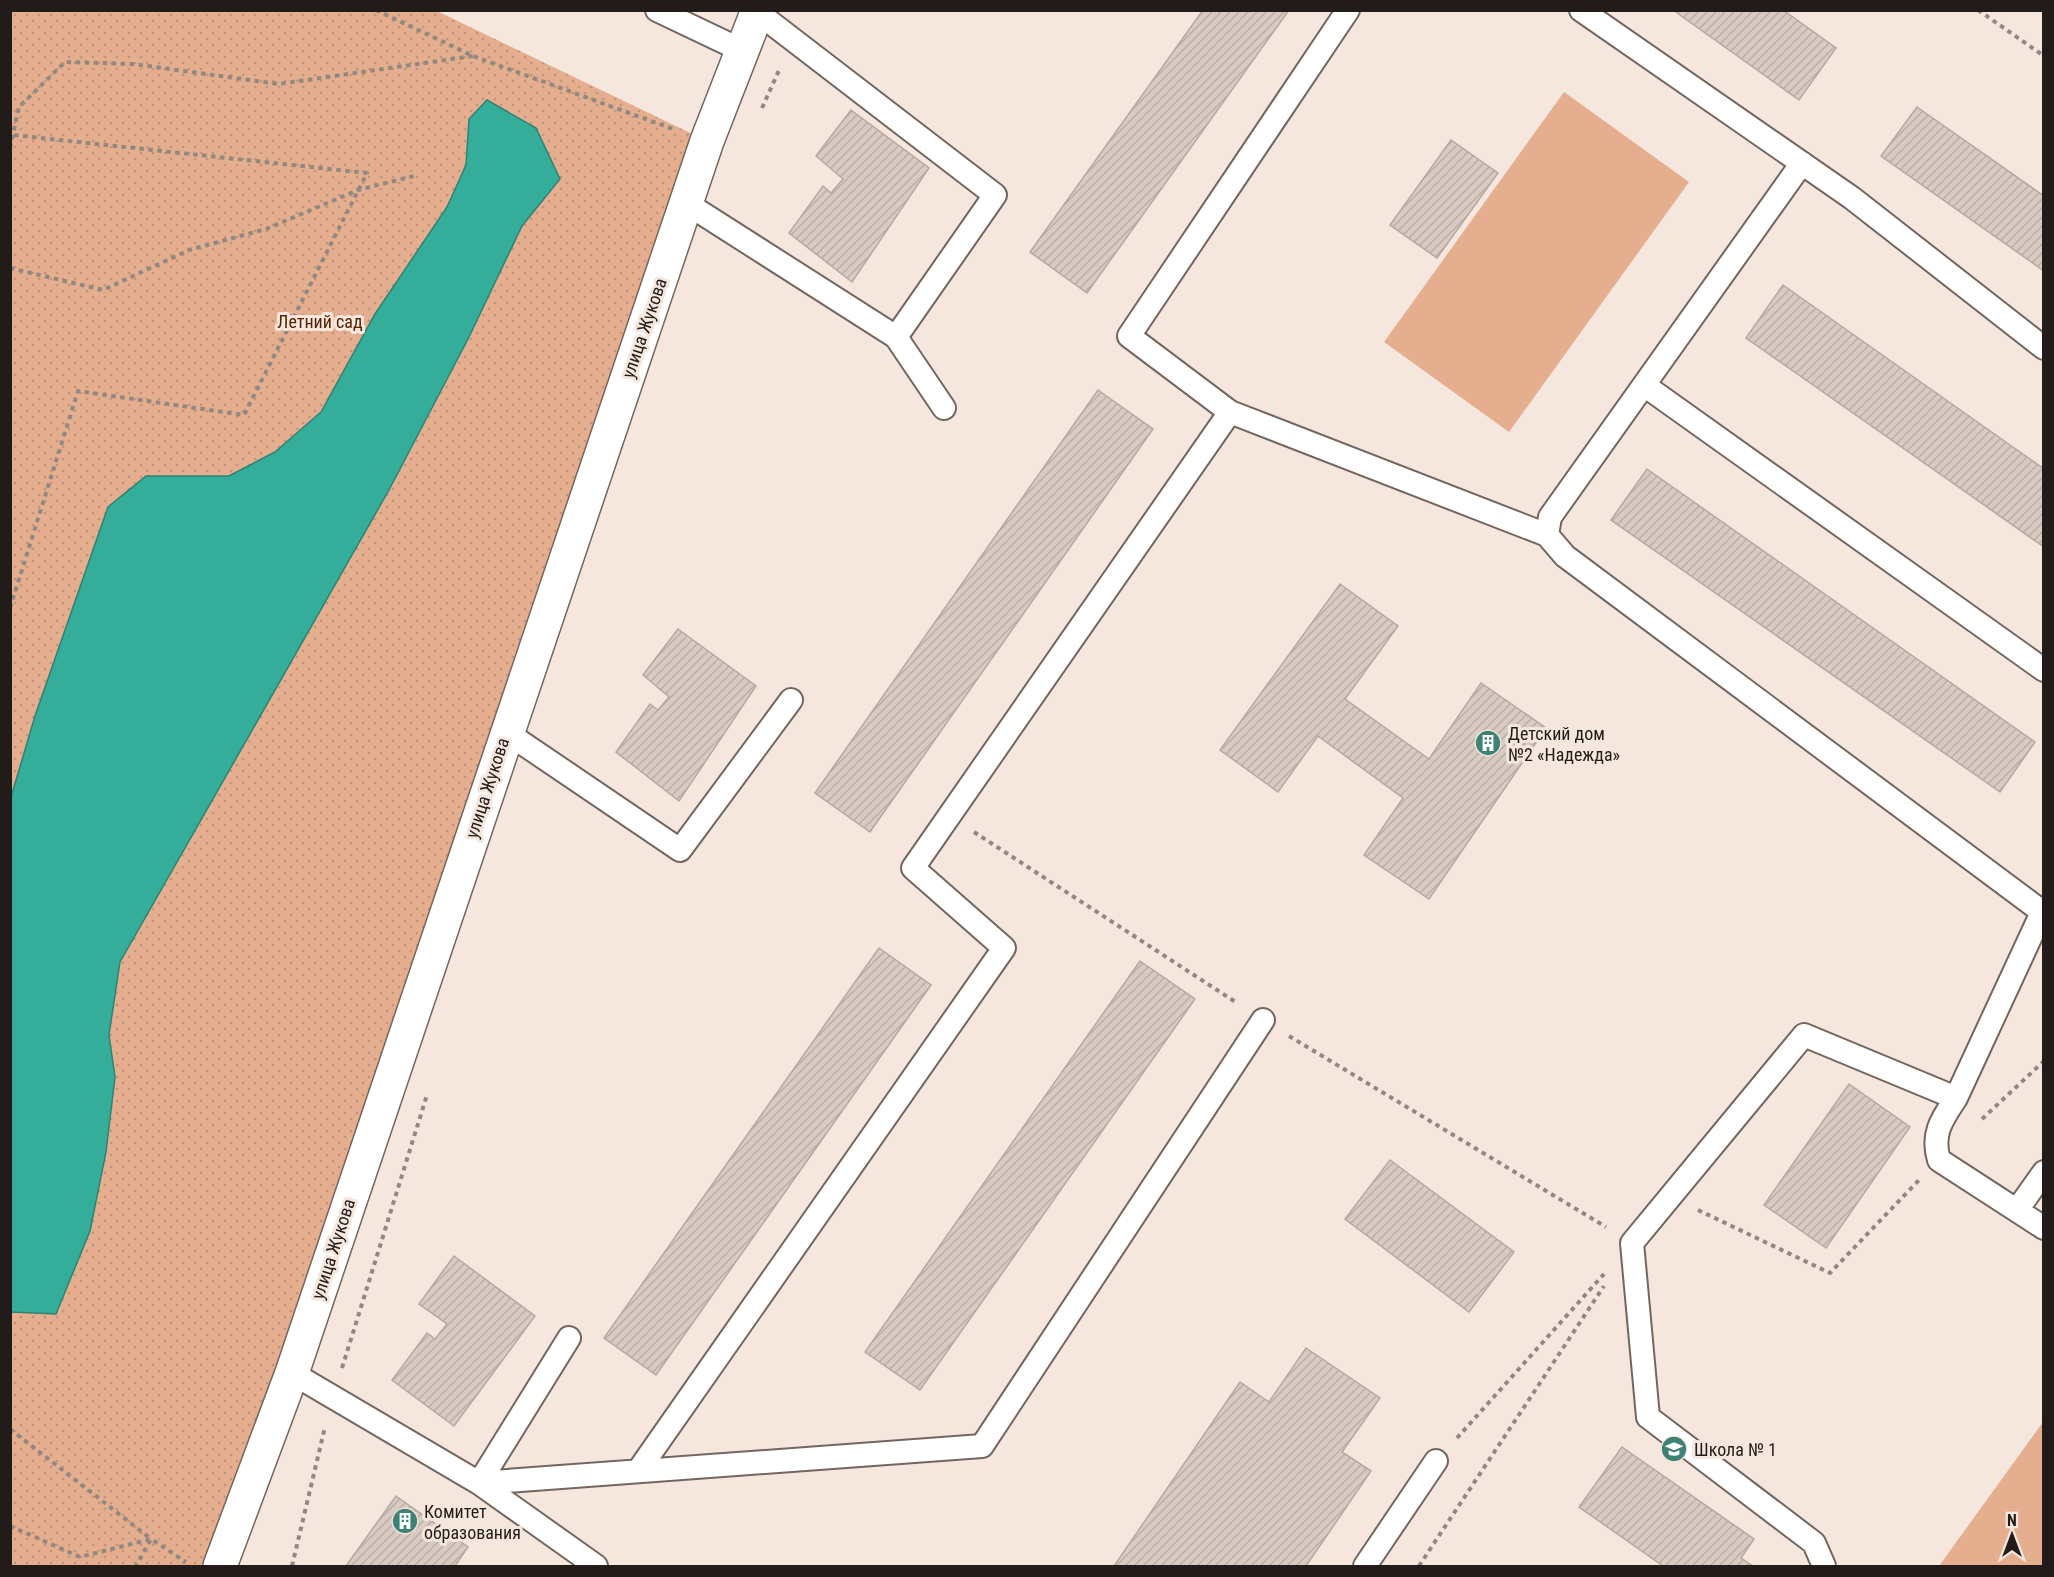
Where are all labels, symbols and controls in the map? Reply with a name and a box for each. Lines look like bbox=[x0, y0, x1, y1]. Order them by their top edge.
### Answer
street label: улица Жукова bbox=[617, 275, 671, 381]
park label: Летний сад bbox=[277, 311, 363, 332]
place label: Детский дом №2 «Надежда» bbox=[1508, 723, 1620, 765]
building icon: Детский дом №2 «Надежда» bbox=[1473, 728, 1503, 758]
street label: улица Жукова bbox=[461, 735, 513, 841]
street label: улица Жукова bbox=[307, 1196, 359, 1302]
school or university icon: Школа № 1 bbox=[1659, 1434, 1689, 1464]
place label: Школа № 1 bbox=[1694, 1439, 1777, 1460]
place label: Комитет образования bbox=[424, 1501, 521, 1543]
north arrow bbox=[1982, 1505, 2042, 1565]
building icon: Комитет образования bbox=[390, 1506, 420, 1536]
text: N bbox=[2007, 1511, 2017, 1530]

